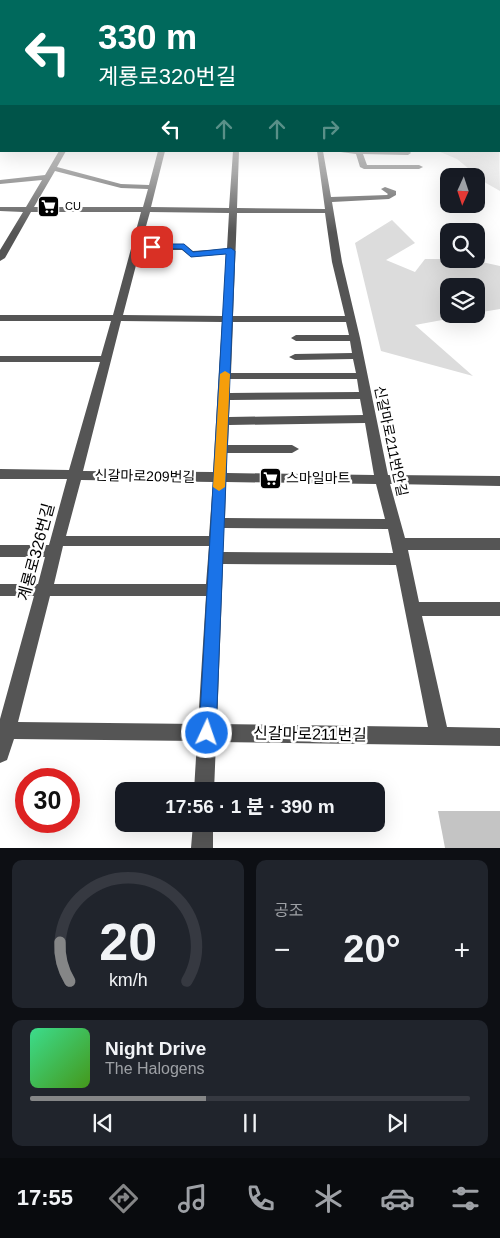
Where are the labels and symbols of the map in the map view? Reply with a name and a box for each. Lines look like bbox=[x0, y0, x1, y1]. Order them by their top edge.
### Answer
north arrow bbox=[440, 168, 485, 212]
supermarket icon: CU bbox=[37, 194, 61, 218]
place label: CU bbox=[65, 200, 81, 212]
pin bbox=[131, 226, 173, 268]
street label: 신갈마로211번안길 bbox=[371, 384, 411, 498]
supermarket icon: 스마일마트 bbox=[258, 466, 282, 490]
street label: 신갈마로209번길 bbox=[95, 467, 195, 485]
place label: 스마일마트 bbox=[286, 470, 351, 486]
street label: 계룡로326번길 bbox=[15, 501, 57, 603]
position arrow bbox=[180, 706, 232, 758]
street label: 신갈마로211번길 bbox=[253, 725, 367, 743]
speed limit sign: 30 bbox=[15, 768, 80, 833]

